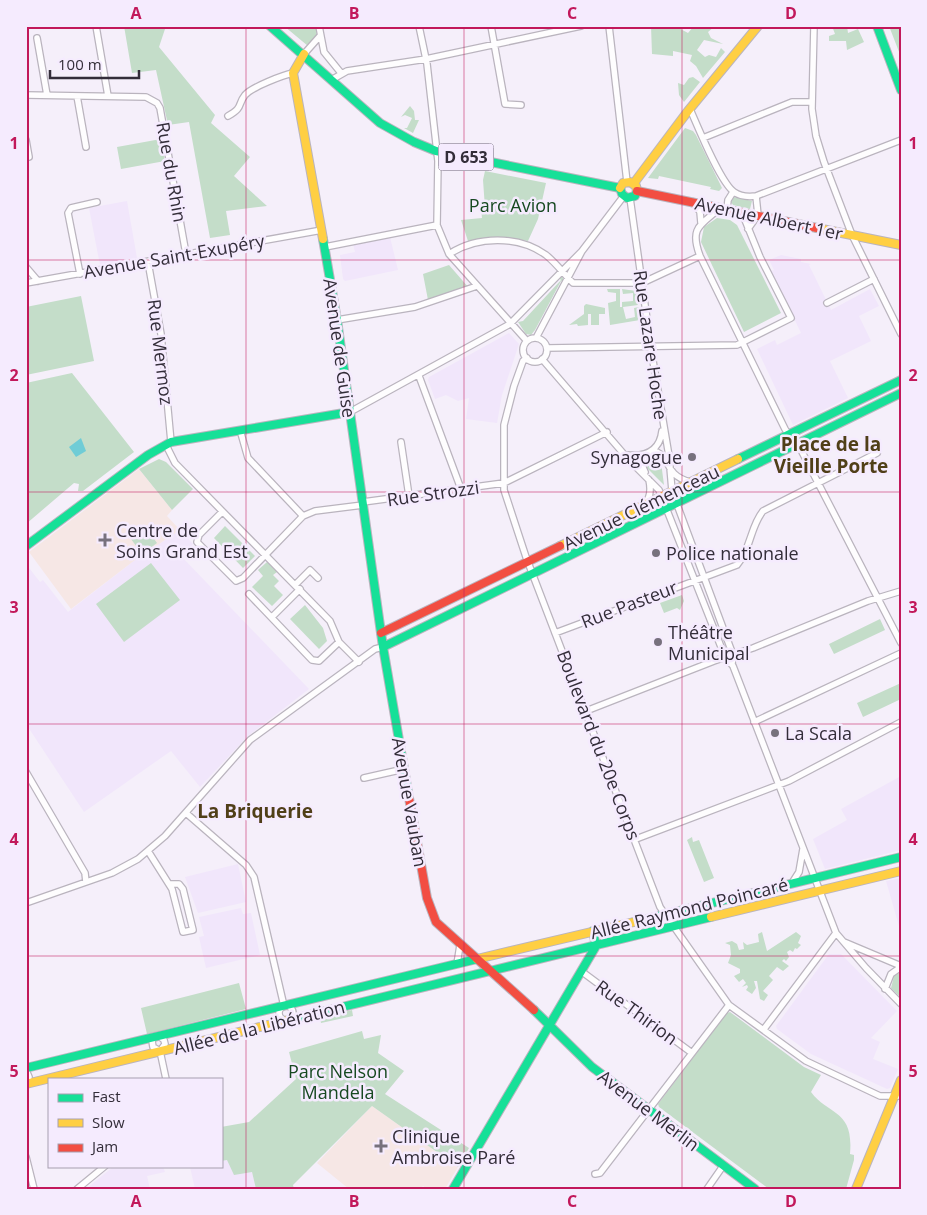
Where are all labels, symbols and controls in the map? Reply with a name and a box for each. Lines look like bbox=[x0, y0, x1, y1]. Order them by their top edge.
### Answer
text: A bbox=[130, 2, 142, 24]
text: B bbox=[349, 2, 359, 24]
text: C bbox=[567, 2, 577, 24]
text: D bbox=[785, 2, 797, 24]
scale bar bbox=[50, 48, 139, 80]
text: 100 m bbox=[58, 54, 102, 74]
street label: Rue du Rhin bbox=[151, 120, 193, 224]
text: 1 bbox=[9, 132, 19, 154]
text: 1 bbox=[908, 132, 918, 154]
road number: D 653 bbox=[438, 144, 494, 170]
street label: Avenue Albert 1er bbox=[693, 191, 846, 246]
park label: Parc Avion bbox=[469, 193, 557, 217]
street label: Avenue Saint-Exupéry bbox=[82, 228, 267, 284]
street label: Rue Lazare Hoche bbox=[629, 269, 673, 421]
street label: Avenue de Guise bbox=[318, 277, 362, 419]
street label: Rue Mermoz bbox=[143, 298, 179, 406]
text: 2 bbox=[9, 364, 19, 386]
text: 2 bbox=[908, 364, 918, 386]
district label: Place de la Vieille Porte bbox=[774, 431, 888, 479]
place label: Synagogue bbox=[591, 445, 682, 469]
marker: Synagogue bbox=[686, 451, 698, 463]
street label: Avenue Clémenceau bbox=[559, 459, 723, 555]
street label: Rue Strozzi bbox=[385, 475, 481, 511]
place label: Centre de Soins Grand Est bbox=[116, 518, 248, 563]
marker: Centre de Soins Grand Est bbox=[98, 533, 112, 547]
place label: Police nationale bbox=[666, 541, 799, 565]
marker: Police nationale bbox=[650, 547, 662, 559]
street label: Rue Pasteur bbox=[577, 574, 681, 633]
text: 3 bbox=[9, 596, 19, 618]
text: 3 bbox=[908, 596, 918, 618]
place label: Théâtre Municipal bbox=[668, 620, 750, 665]
marker: Théâtre Municipal bbox=[652, 636, 664, 648]
street label: Boulevard du 20e Corps bbox=[552, 647, 646, 843]
place label: La Scala bbox=[785, 721, 852, 745]
marker: La Scala bbox=[769, 727, 781, 739]
street label: Avenue Vauban bbox=[387, 735, 433, 869]
district label: La Briquerie bbox=[197, 798, 313, 824]
text: 4 bbox=[9, 828, 19, 850]
text: 4 bbox=[908, 828, 918, 850]
street label: Allée Raymond Poincaré bbox=[588, 872, 790, 944]
street label: Rue Thirion bbox=[591, 974, 683, 1050]
street label: Allée de la Libération bbox=[171, 994, 347, 1060]
park label: Parc Nelson Mandela bbox=[288, 1059, 388, 1104]
text: 5 bbox=[9, 1060, 19, 1082]
text: 5 bbox=[908, 1060, 918, 1082]
street label: Avenue Merlin bbox=[593, 1064, 705, 1156]
legend bbox=[48, 1078, 222, 1168]
text: Fast bbox=[92, 1086, 121, 1106]
text: Slow bbox=[92, 1112, 125, 1132]
place label: Clinique Ambroise Paré bbox=[392, 1124, 515, 1169]
text: Jam bbox=[90, 1136, 118, 1156]
marker: Clinique Ambroise Paré bbox=[374, 1139, 388, 1153]
text: A bbox=[130, 1190, 142, 1212]
text: B bbox=[349, 1190, 359, 1212]
text: C bbox=[567, 1190, 577, 1212]
text: D bbox=[785, 1190, 797, 1212]

